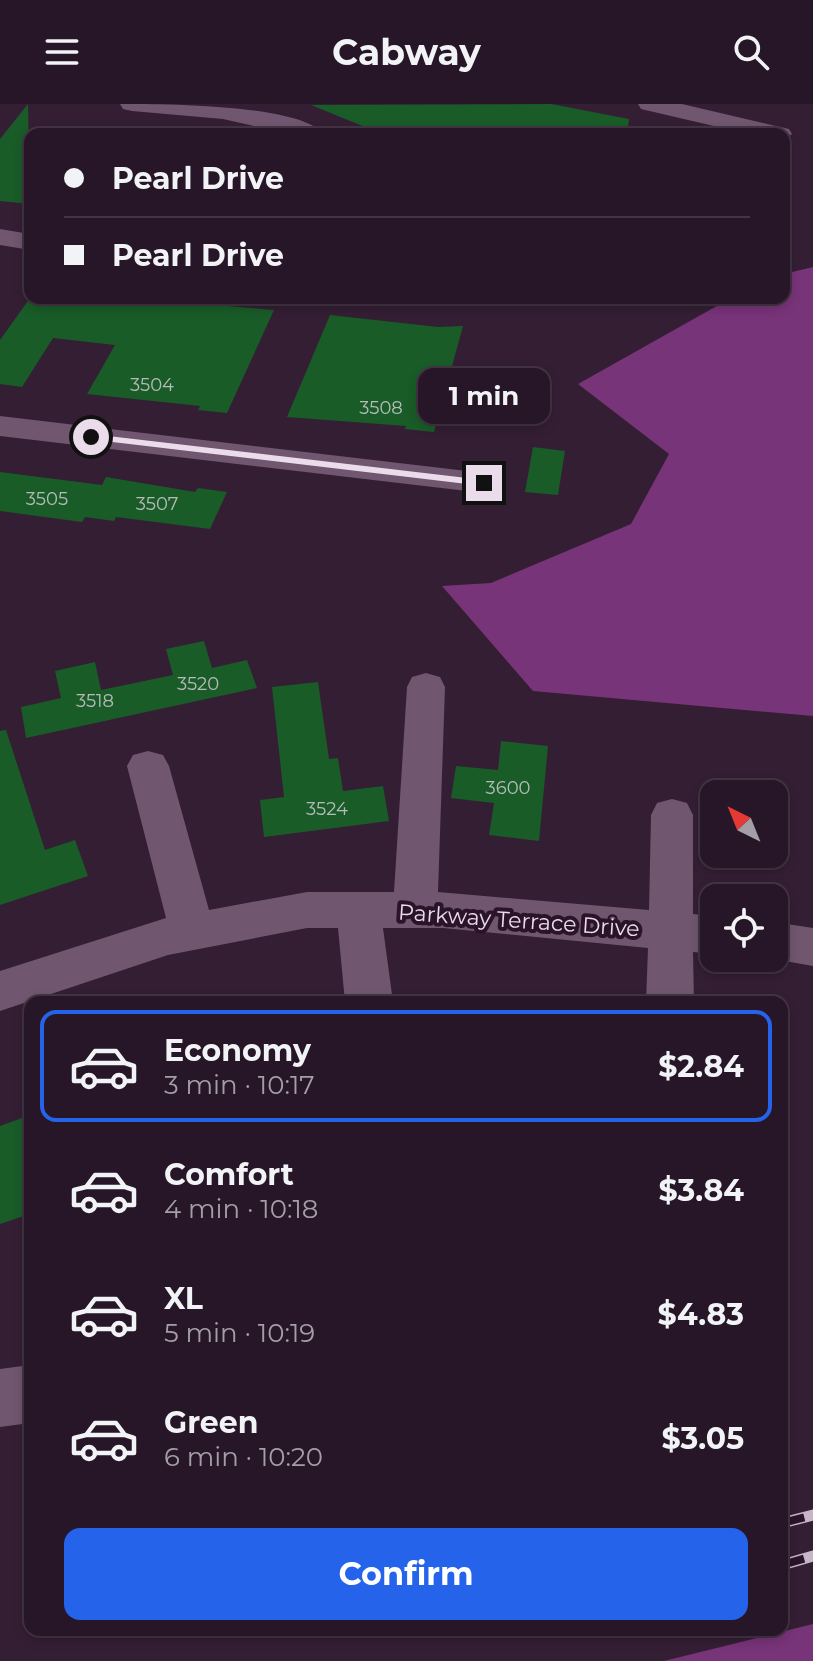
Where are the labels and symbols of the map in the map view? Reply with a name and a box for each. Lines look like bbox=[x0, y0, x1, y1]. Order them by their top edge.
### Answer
callout: 1 min bbox=[418, 367, 550, 423]
house number: 3504 bbox=[130, 374, 174, 396]
house number: 3508 bbox=[359, 397, 403, 419]
route start bbox=[73, 419, 109, 455]
route end bbox=[466, 465, 502, 501]
house number: 3505 bbox=[26, 488, 68, 510]
house number: 3507 bbox=[136, 493, 178, 515]
house number: 3520 bbox=[177, 673, 219, 695]
house number: 3518 bbox=[76, 690, 114, 712]
house number: 3600 bbox=[486, 777, 530, 799]
north arrow bbox=[700, 780, 788, 868]
house number: 3524 bbox=[306, 798, 348, 820]
street label: Parkway Terrace Drive bbox=[397, 899, 641, 942]

